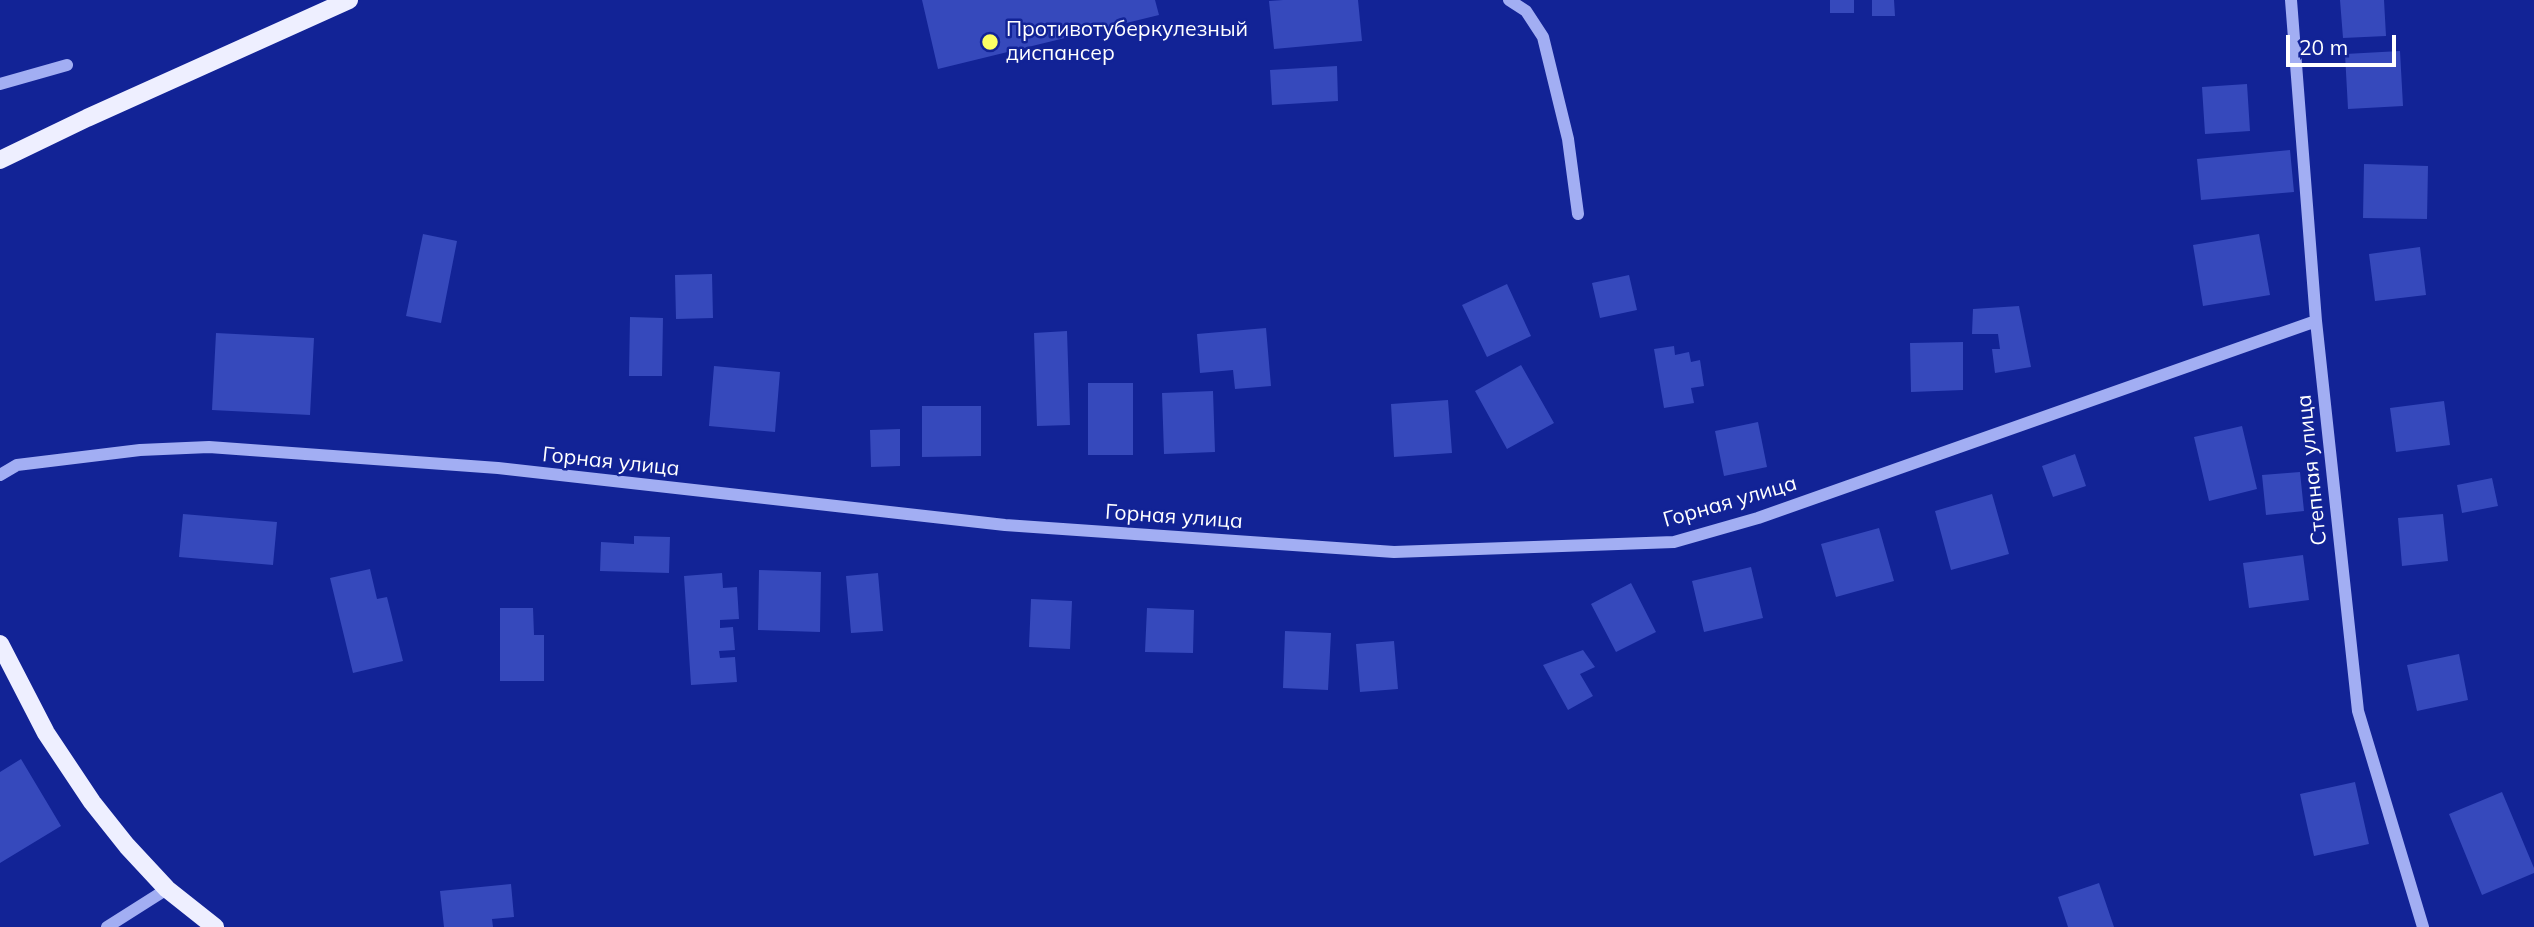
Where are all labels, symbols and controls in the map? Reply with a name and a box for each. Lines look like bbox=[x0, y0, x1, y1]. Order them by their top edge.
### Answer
place label: Противотуберкулезный диспансер bbox=[1006, 17, 1248, 67]
scale bar bbox=[2289, 21, 2399, 65]
marker: Противотуберкулезный диспансер bbox=[980, 32, 1000, 52]
text: 20 m bbox=[2299, 34, 2348, 60]
street label: Степная улица bbox=[2292, 393, 2332, 547]
street label: Горная улица bbox=[541, 442, 681, 482]
street label: Горная улица bbox=[1660, 471, 1800, 533]
street label: Горная улица bbox=[1104, 500, 1244, 534]

